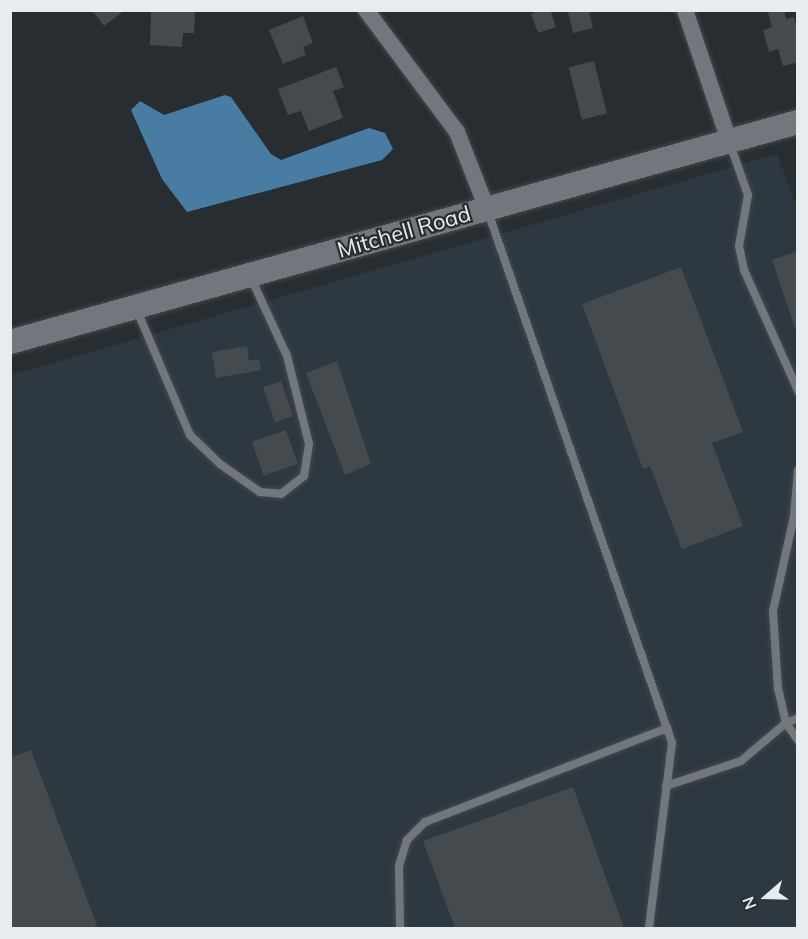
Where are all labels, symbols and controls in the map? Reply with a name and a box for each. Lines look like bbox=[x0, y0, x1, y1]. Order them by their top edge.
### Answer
street label: Mitchell Road bbox=[334, 200, 474, 264]
north arrow bbox=[736, 867, 796, 927]
text: N bbox=[738, 894, 761, 912]

